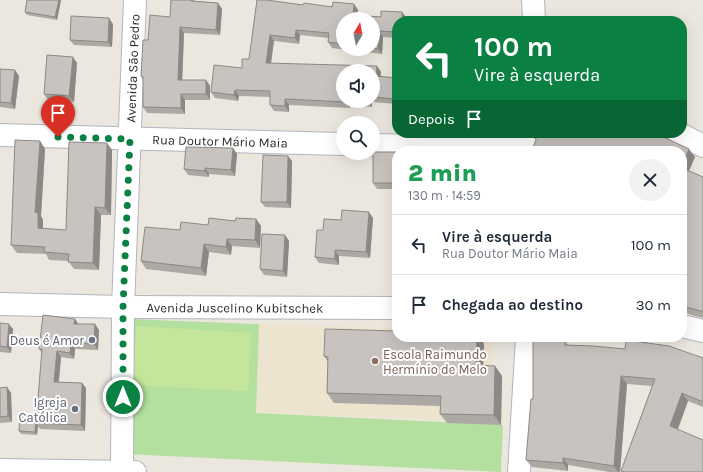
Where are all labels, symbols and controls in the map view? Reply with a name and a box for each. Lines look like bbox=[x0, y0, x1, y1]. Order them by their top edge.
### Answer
north arrow bbox=[336, 12, 380, 56]
map controls bbox=[336, 12, 380, 160]
street label: Avenida São Pedro bbox=[123, 14, 142, 123]
text: 100 m bbox=[474, 30, 553, 63]
icon: left bbox=[408, 32, 460, 84]
button: sound bbox=[336, 64, 380, 108]
text: Vire à esquerda bbox=[474, 64, 600, 86]
pin bbox=[41, 96, 75, 137]
icon: arrive bbox=[47, 102, 69, 124]
icon: arrive bbox=[463, 108, 485, 130]
text: Depois bbox=[408, 110, 455, 128]
button: search bbox=[336, 116, 380, 160]
street label: Rua Doutor Mário Maia bbox=[152, 132, 288, 151]
text: 2 min bbox=[408, 159, 477, 187]
button: close bbox=[629, 159, 671, 201]
text: 130 m · 14:59 bbox=[408, 188, 481, 203]
text: Vire à esquerda bbox=[442, 228, 552, 246]
icon: left bbox=[408, 234, 430, 256]
text: 100 m bbox=[631, 236, 671, 254]
text: Rua Doutor Mário Maia bbox=[442, 246, 578, 261]
icon: arrive bbox=[408, 294, 430, 316]
text: Chegada ao destino bbox=[442, 296, 583, 314]
text: 30 m bbox=[636, 296, 671, 314]
street label: Avenida Juscelino Kubitschek bbox=[147, 300, 323, 316]
place label: Deus é Amor bbox=[10, 333, 84, 348]
marker: Deus é Amor bbox=[87, 335, 97, 345]
place label: Escola Raimundo Hermínio de Melo bbox=[383, 347, 487, 377]
marker: Escola Raimundo Hermínio de Melo bbox=[370, 356, 380, 366]
position arrow bbox=[102, 376, 144, 418]
place label: Igreja Católica bbox=[19, 395, 67, 425]
marker: Igreja Católica bbox=[70, 404, 80, 414]

